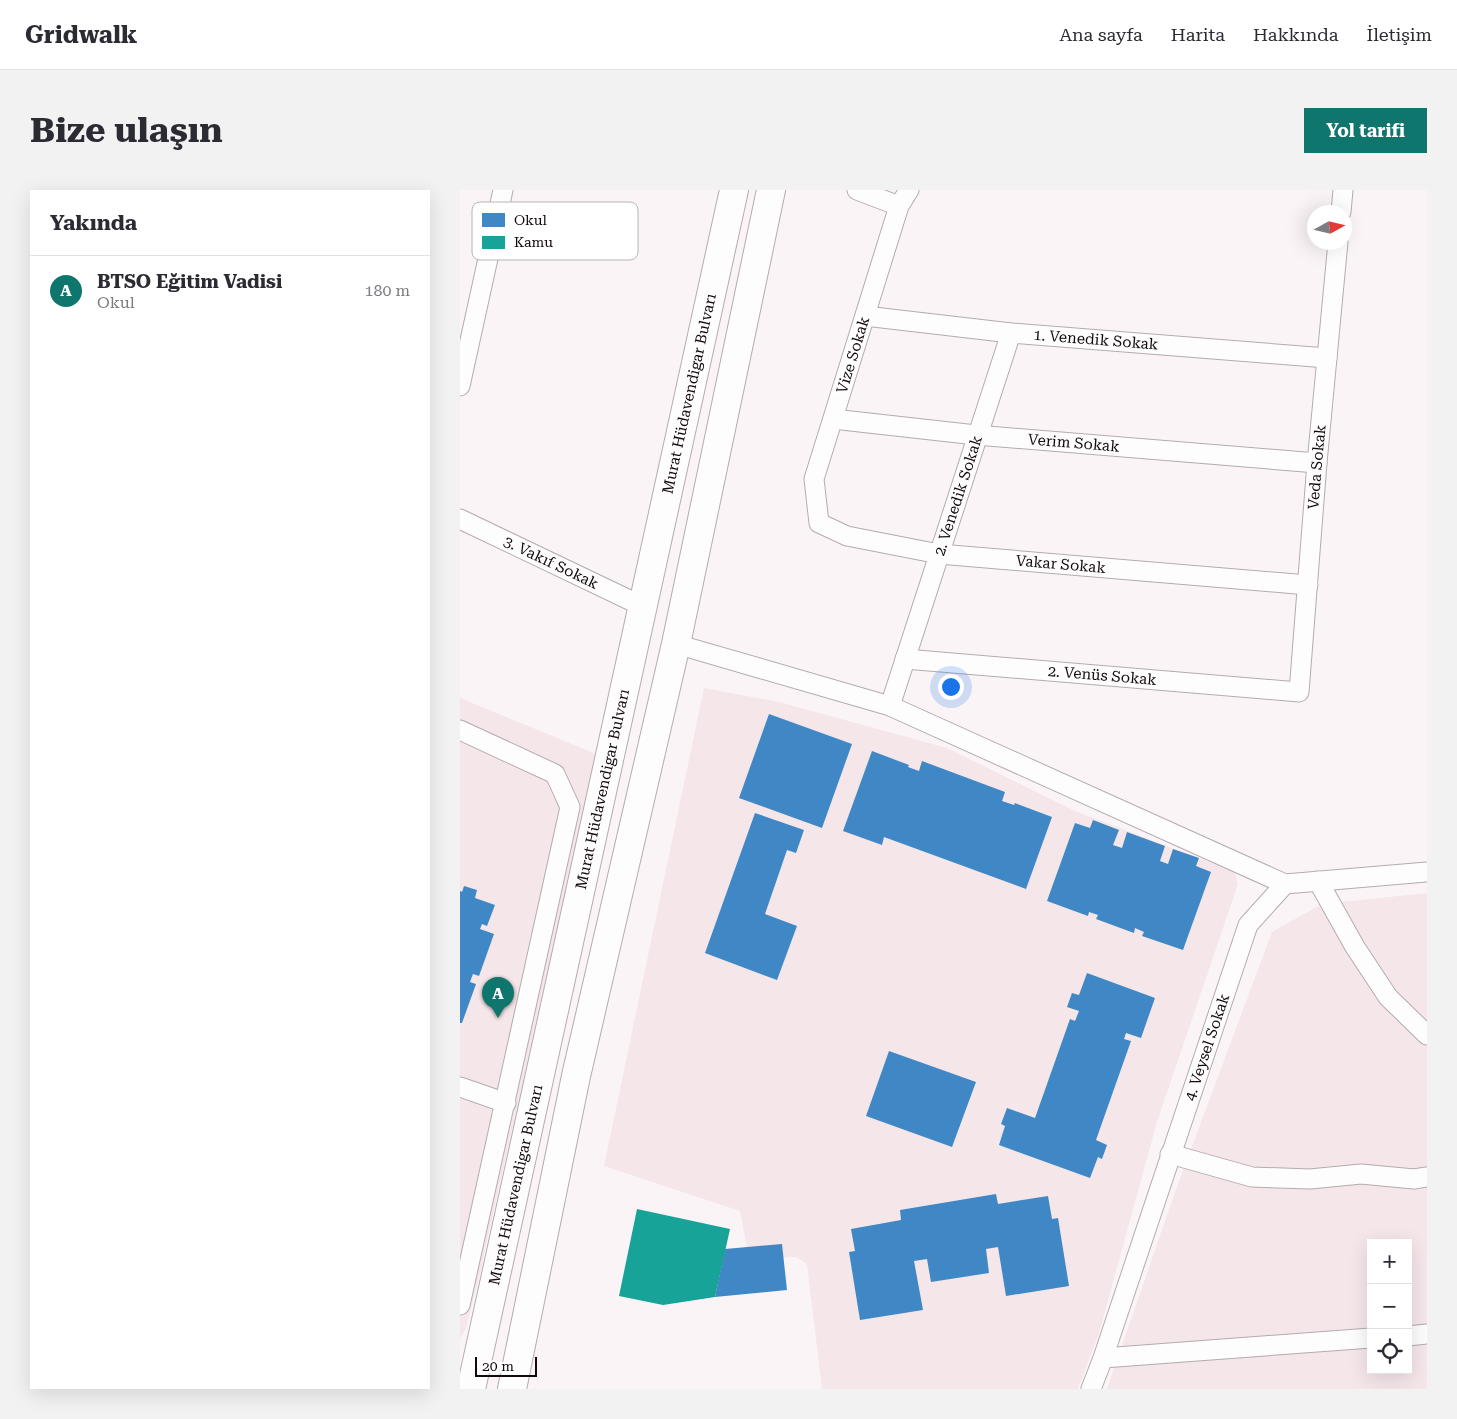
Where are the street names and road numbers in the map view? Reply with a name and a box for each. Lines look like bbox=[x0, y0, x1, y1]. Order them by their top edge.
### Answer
street label: Murat Hüdavendigar Bulvarı bbox=[659, 292, 720, 496]
street label: Vize Sokak bbox=[833, 314, 873, 396]
street label: 1. Venedik Sokak bbox=[1033, 326, 1159, 354]
street label: Veda Sokak bbox=[1304, 423, 1330, 510]
street label: Verim Sokak bbox=[1027, 430, 1121, 456]
street label: 2. Venedik Sokak bbox=[930, 433, 986, 558]
street label: 3. Vakıf Sokak bbox=[501, 532, 602, 593]
street label: Vakar Sokak bbox=[1015, 551, 1107, 577]
street label: 2. Venüs Sokak bbox=[1047, 662, 1158, 689]
street label: Murat Hüdavendigar Bulvarı bbox=[572, 687, 633, 891]
street label: 4. Veysel Sokak bbox=[1181, 991, 1233, 1103]
street label: Murat Hüdavendigar Bulvarı bbox=[485, 1083, 547, 1287]

